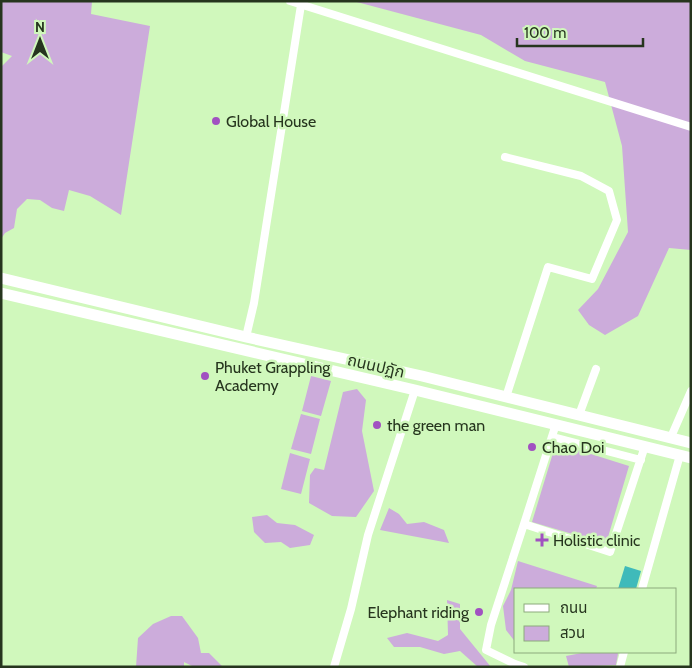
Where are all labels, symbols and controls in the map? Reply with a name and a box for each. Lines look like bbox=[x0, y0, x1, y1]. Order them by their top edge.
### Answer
north arrow bbox=[15, 15, 65, 65]
scale bar bbox=[517, 15, 643, 47]
text: N bbox=[35, 18, 45, 36]
text: 100 m bbox=[524, 24, 566, 42]
place label: Global House bbox=[226, 112, 316, 131]
marker: Global House bbox=[210, 115, 222, 127]
street label: ถนนปฏัก bbox=[346, 350, 406, 382]
place label: Phuket Grappling Academy bbox=[215, 358, 331, 395]
marker: Phuket Grappling Academy bbox=[199, 370, 211, 382]
place label: the green man bbox=[387, 416, 485, 435]
marker: the green man bbox=[371, 419, 383, 431]
place label: Chao Doi bbox=[542, 438, 604, 457]
marker: Chao Doi bbox=[526, 441, 538, 453]
place label: Holistic clinic bbox=[553, 531, 640, 550]
marker: Holistic clinic bbox=[535, 533, 549, 547]
legend bbox=[514, 588, 677, 653]
text: ถนน bbox=[560, 599, 587, 617]
place label: Elephant riding bbox=[368, 603, 470, 622]
marker: Elephant riding bbox=[473, 606, 485, 618]
text: สวน bbox=[560, 624, 585, 642]

